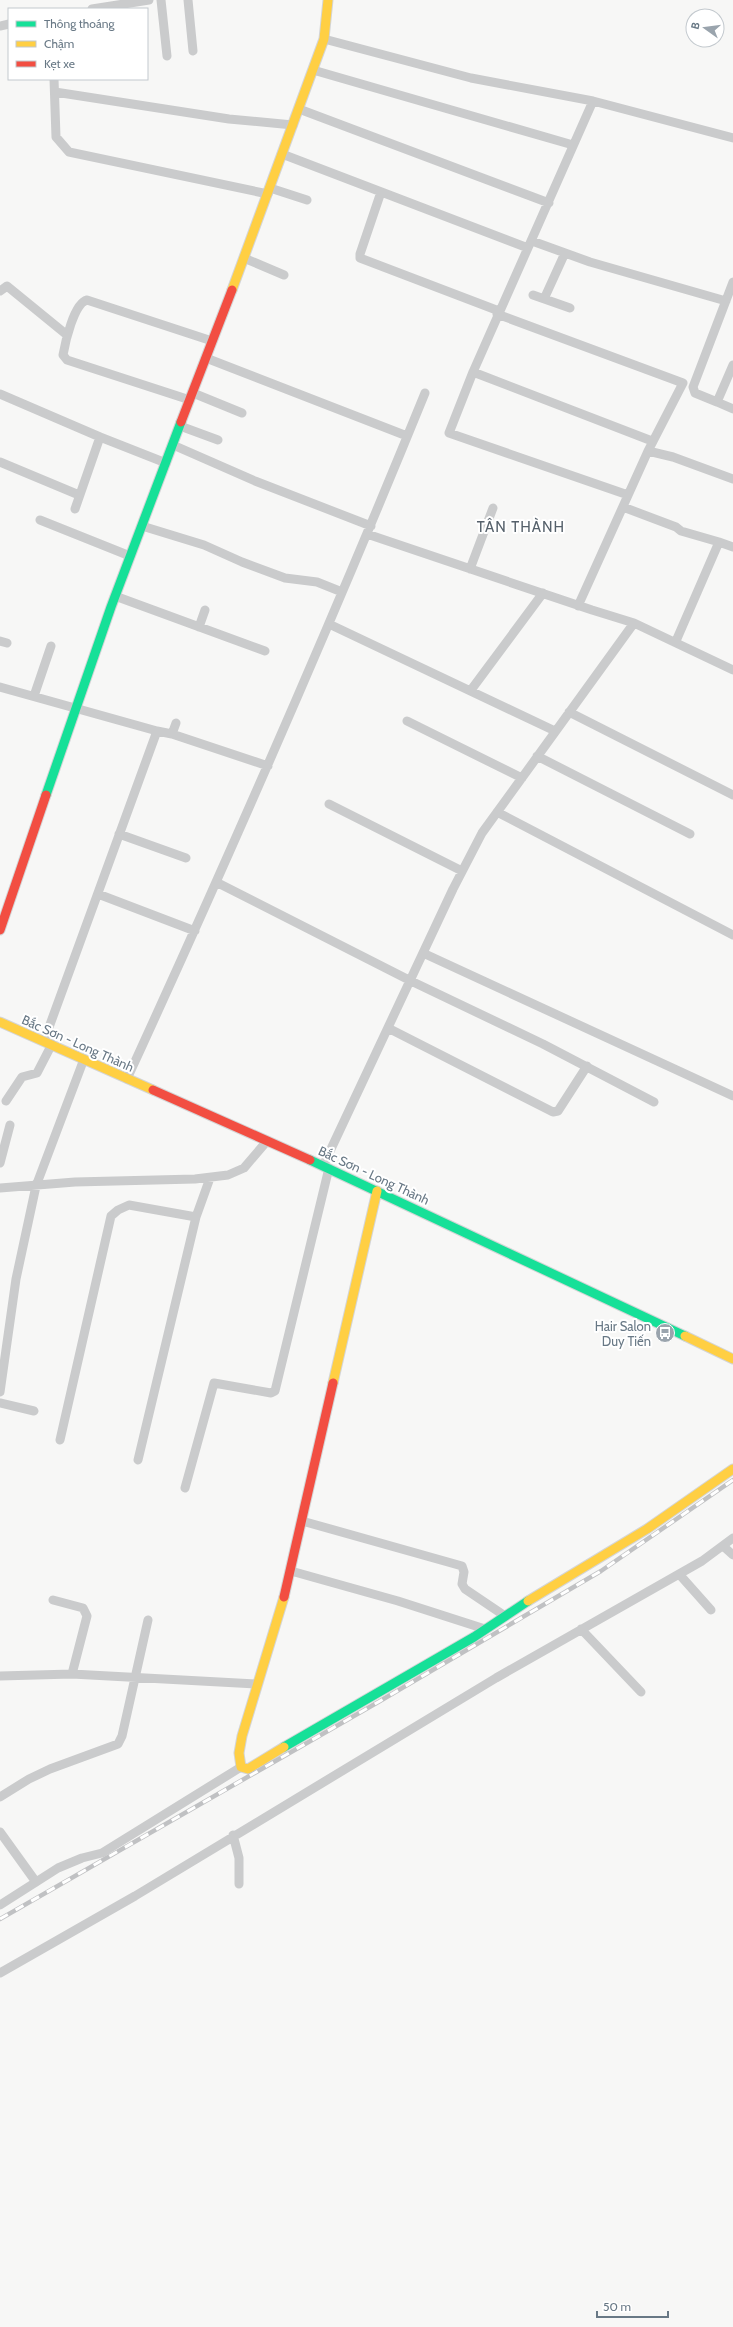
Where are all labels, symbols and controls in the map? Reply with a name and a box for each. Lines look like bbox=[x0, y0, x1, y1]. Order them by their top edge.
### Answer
legend bbox=[8, 8, 148, 80]
north arrow bbox=[685, 8, 725, 48]
text: Thông thoáng bbox=[44, 16, 115, 31]
text: B bbox=[688, 20, 703, 31]
text: Chậm bbox=[44, 36, 74, 51]
text: Kẹt xe bbox=[44, 56, 75, 71]
district label: TÂN THÀNH bbox=[477, 517, 565, 536]
street label: Bắc Sơn - Long Thành bbox=[20, 1011, 136, 1075]
street label: Bắc Sơn - Long Thành bbox=[316, 1142, 432, 1208]
place label: Hair Salon Duy Tiến bbox=[595, 1318, 651, 1349]
bus stop icon: Hair Salon Duy Tiến bbox=[654, 1322, 676, 1344]
scale bar bbox=[597, 2293, 668, 2319]
text: 50 m bbox=[603, 2299, 631, 2314]

